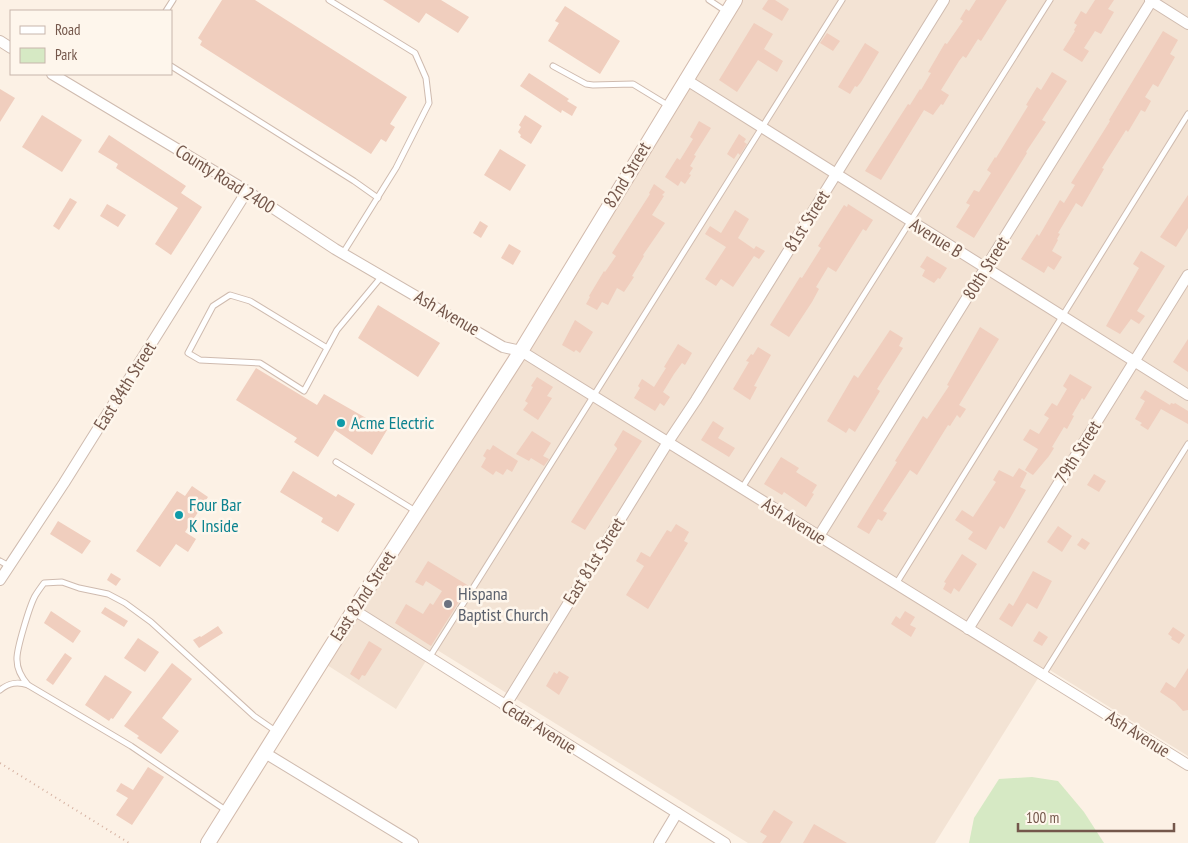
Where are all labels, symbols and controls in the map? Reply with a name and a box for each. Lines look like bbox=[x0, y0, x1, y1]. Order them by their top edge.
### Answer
legend bbox=[10, 10, 172, 75]
text: Road bbox=[55, 20, 81, 39]
text: Park bbox=[55, 45, 77, 64]
street label: 82nd Street bbox=[598, 138, 655, 212]
street label: County Road 2400 bbox=[171, 139, 279, 218]
street label: 81st Street bbox=[779, 186, 834, 256]
street label: Avenue B bbox=[906, 213, 967, 263]
street label: 80th Street bbox=[957, 232, 1014, 304]
street label: Ash Avenue bbox=[411, 285, 484, 340]
street label: East 84th Street bbox=[88, 337, 161, 434]
place label: Acme Electric bbox=[351, 411, 435, 434]
street label: 79th Street bbox=[1049, 416, 1106, 488]
marker: Acme Electric bbox=[335, 417, 347, 429]
street label: Ash Avenue bbox=[758, 492, 831, 549]
place label: Four Bar K Inside bbox=[189, 493, 241, 537]
marker: Four Bar K Inside bbox=[173, 509, 185, 521]
street label: East 81st Street bbox=[558, 513, 629, 608]
street label: East 82nd Street bbox=[325, 546, 400, 645]
place label: Hispana Baptist Church bbox=[458, 582, 548, 626]
marker: Hispana Baptist Church bbox=[442, 598, 454, 610]
street label: Cedar Avenue bbox=[498, 695, 581, 759]
street label: Ash Avenue bbox=[1102, 705, 1175, 762]
scale bar bbox=[1018, 800, 1174, 832]
text: 100 m bbox=[1026, 808, 1059, 827]

